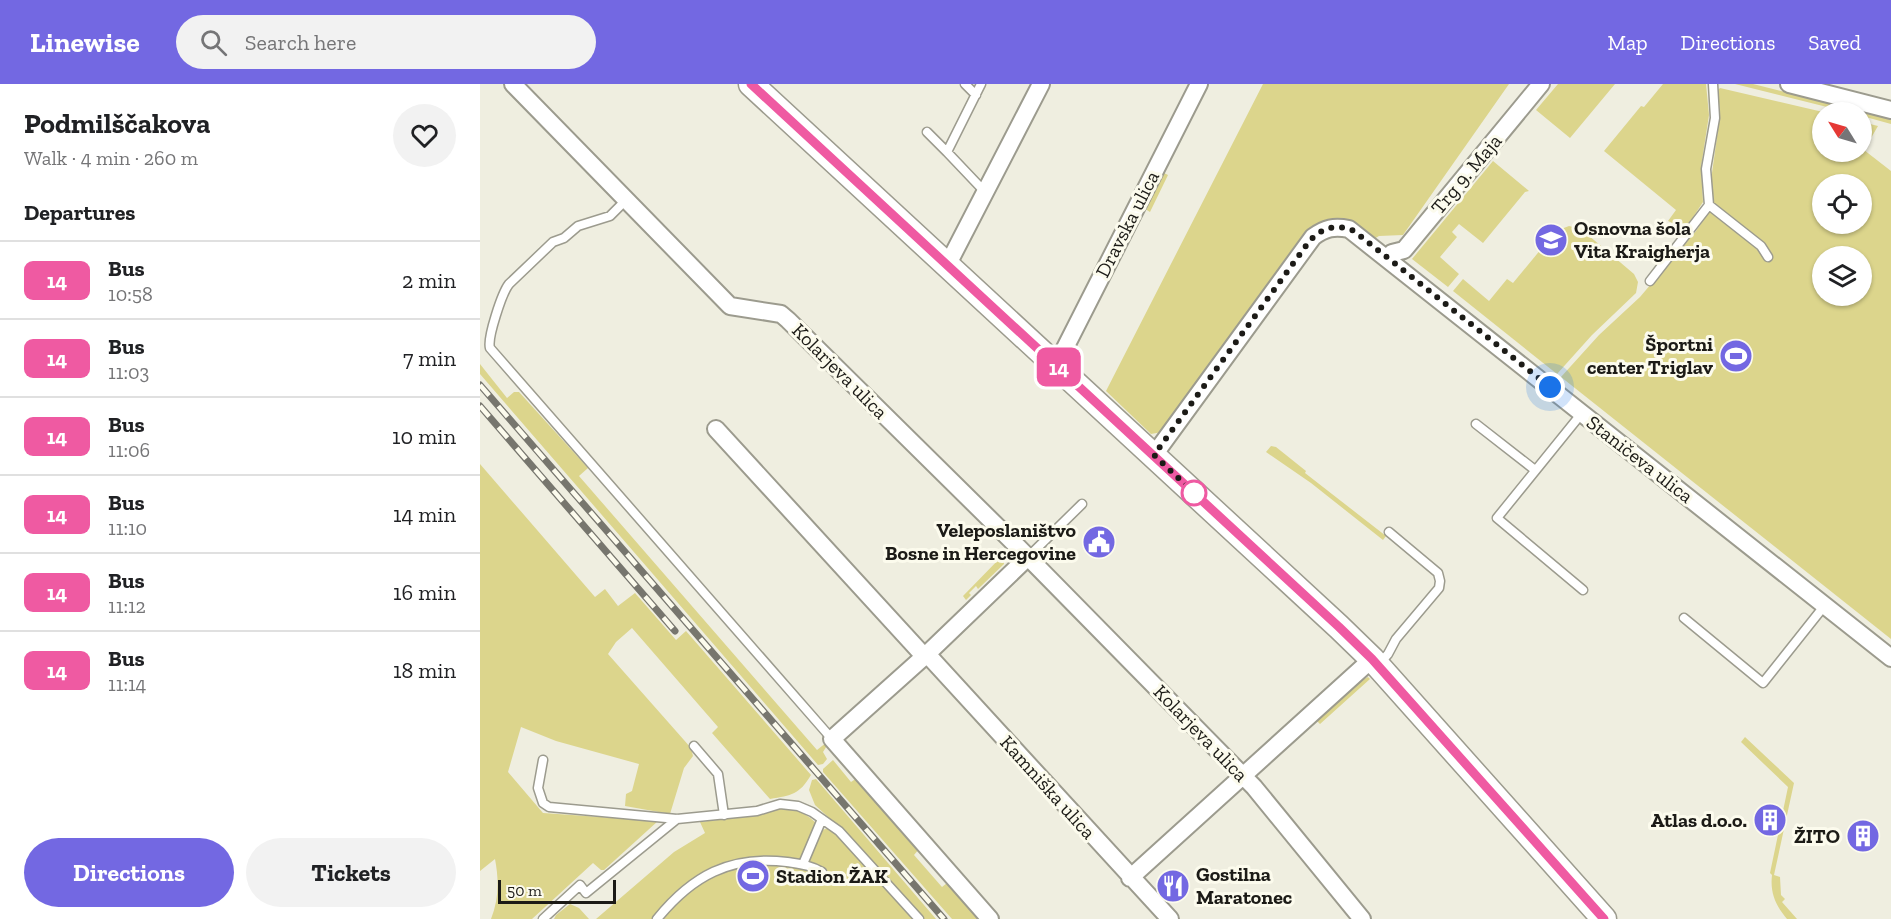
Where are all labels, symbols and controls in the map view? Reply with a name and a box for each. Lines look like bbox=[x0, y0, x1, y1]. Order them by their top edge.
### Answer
search box bbox=[176, 15, 596, 69]
text: Linewise bbox=[30, 26, 140, 59]
icon: search bbox=[197, 26, 230, 59]
text: Search here bbox=[245, 29, 356, 56]
text: Map bbox=[1608, 30, 1648, 55]
text: Directions bbox=[1681, 30, 1775, 55]
text: Saved bbox=[1808, 30, 1861, 55]
north arrow bbox=[1812, 102, 1872, 162]
map controls bbox=[1812, 102, 1872, 306]
button: heart bbox=[393, 104, 456, 167]
text: Podmilščakova bbox=[24, 107, 210, 140]
street label: Trg 9. Maja bbox=[1426, 129, 1507, 219]
text: Walk · 4 min · 260 m bbox=[24, 146, 198, 170]
street label: Dravska ulica bbox=[1090, 167, 1164, 281]
button: locate bbox=[1812, 174, 1872, 234]
text: Departures bbox=[24, 199, 135, 226]
place label: Osnovna šola Vita Kraigherja bbox=[1574, 216, 1710, 263]
school or university icon: Osnovna šola Vita Kraigherja bbox=[1533, 222, 1569, 258]
button: layers bbox=[1812, 246, 1872, 306]
text: Bus bbox=[108, 255, 145, 282]
text: 2 min bbox=[402, 267, 456, 294]
text: 14 bbox=[47, 268, 67, 293]
text: 10:58 bbox=[108, 282, 153, 306]
street label: Kolarjeva ulica bbox=[787, 318, 893, 424]
place label: Športni center Triglav bbox=[1587, 332, 1713, 379]
text: Bus bbox=[108, 333, 145, 360]
sports icon: Športni center Triglav bbox=[1718, 338, 1754, 374]
text: 7 min bbox=[403, 345, 456, 372]
text: 14 bbox=[47, 346, 67, 371]
line badge: 14 bbox=[1032, 348, 1086, 386]
text: 14 bbox=[1049, 355, 1069, 380]
text: 11:03 bbox=[108, 360, 149, 384]
your location bbox=[1535, 372, 1565, 402]
street label: Staničeva ulica bbox=[1582, 410, 1698, 508]
text: Bus bbox=[108, 411, 145, 438]
text: 10 min bbox=[392, 423, 456, 450]
text: 14 bbox=[47, 424, 67, 449]
text: 11:06 bbox=[108, 438, 150, 462]
unlabelled marker bbox=[1181, 480, 1207, 506]
text: Bus bbox=[108, 489, 145, 516]
text: 14 min bbox=[393, 501, 456, 528]
text: 14 bbox=[47, 502, 67, 527]
text: 11:10 bbox=[108, 516, 147, 540]
place label: Veleposlaništvo Bosne in Hercegovine bbox=[885, 518, 1077, 565]
public building icon: Veleposlaništvo Bosne in Hercegovine bbox=[1081, 524, 1117, 560]
text: Bus bbox=[108, 567, 145, 594]
text: 16 min bbox=[393, 579, 456, 606]
text: 14 bbox=[47, 580, 67, 605]
text: 11:12 bbox=[108, 594, 146, 618]
text: Bus bbox=[108, 645, 145, 672]
text: 18 min bbox=[393, 657, 456, 684]
text: 14 bbox=[47, 658, 67, 683]
text: 11:14 bbox=[108, 672, 146, 696]
street label: Kolarjeva ulica bbox=[1149, 679, 1253, 787]
street label: Kamniška ulica bbox=[995, 730, 1101, 844]
building icon: Atlas d.o.o. bbox=[1752, 802, 1788, 838]
place label: Atlas d.o.o. bbox=[1651, 808, 1747, 832]
building icon: ŽITO bbox=[1845, 818, 1881, 854]
place label: ŽITO bbox=[1794, 824, 1840, 848]
button: Directions bbox=[24, 838, 234, 907]
button: Tickets bbox=[246, 838, 456, 907]
sports icon: Stadion ŽAK bbox=[735, 858, 771, 894]
place label: Gostilna Maratonec bbox=[1196, 862, 1293, 909]
place label: Stadion ŽAK bbox=[776, 864, 888, 888]
restaurant icon: Gostilna Maratonec bbox=[1155, 868, 1191, 904]
scale bar bbox=[498, 877, 616, 904]
text: 50 m bbox=[507, 881, 542, 900]

